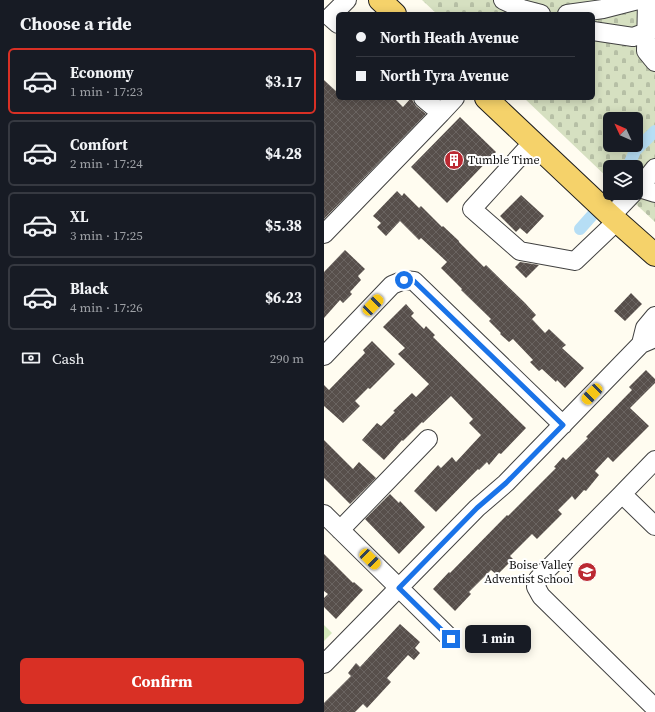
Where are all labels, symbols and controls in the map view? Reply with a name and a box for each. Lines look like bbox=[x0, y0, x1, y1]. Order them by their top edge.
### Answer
text: Choose a ride bbox=[20, 11, 132, 36]
text: North Heath Avenue bbox=[380, 27, 519, 48]
text: Economy bbox=[70, 62, 134, 83]
icon: car bbox=[22, 63, 58, 99]
text: North Tyra Avenue bbox=[380, 65, 509, 86]
text: $3.17 bbox=[265, 71, 302, 92]
text: 1 min · 17:23 bbox=[70, 83, 143, 100]
north arrow bbox=[603, 112, 643, 152]
map controls bbox=[603, 112, 643, 200]
text: Comfort bbox=[70, 134, 128, 155]
icon: car bbox=[22, 135, 58, 171]
text: $4.28 bbox=[265, 143, 302, 164]
building icon: Tumble Time bbox=[443, 149, 465, 171]
place label: Tumble Time bbox=[468, 152, 540, 168]
text: 2 min · 17:24 bbox=[70, 155, 143, 172]
button: layers bbox=[603, 160, 643, 200]
text: XL bbox=[70, 206, 89, 227]
icon: car bbox=[22, 207, 58, 243]
text: $5.38 bbox=[265, 215, 302, 236]
text: 3 min · 17:25 bbox=[70, 227, 143, 244]
route start bbox=[395, 271, 413, 289]
text: Black bbox=[70, 278, 109, 299]
icon: car bbox=[22, 279, 58, 315]
text: $6.23 bbox=[265, 287, 302, 308]
car bbox=[360, 292, 386, 318]
text: 4 min · 17:26 bbox=[70, 299, 143, 316]
icon: cash bbox=[20, 347, 42, 369]
text: Cash bbox=[52, 348, 84, 369]
text: 290 m bbox=[270, 350, 304, 367]
car bbox=[579, 381, 605, 407]
car bbox=[357, 546, 383, 572]
place label: Boise Valley Adventist School bbox=[484, 557, 574, 587]
school or university icon: Boise Valley Adventist School bbox=[576, 561, 598, 583]
callout: 1 min bbox=[465, 625, 531, 653]
route end bbox=[442, 630, 460, 648]
text: 1 min bbox=[481, 630, 515, 647]
button: Confirm bbox=[20, 658, 304, 704]

